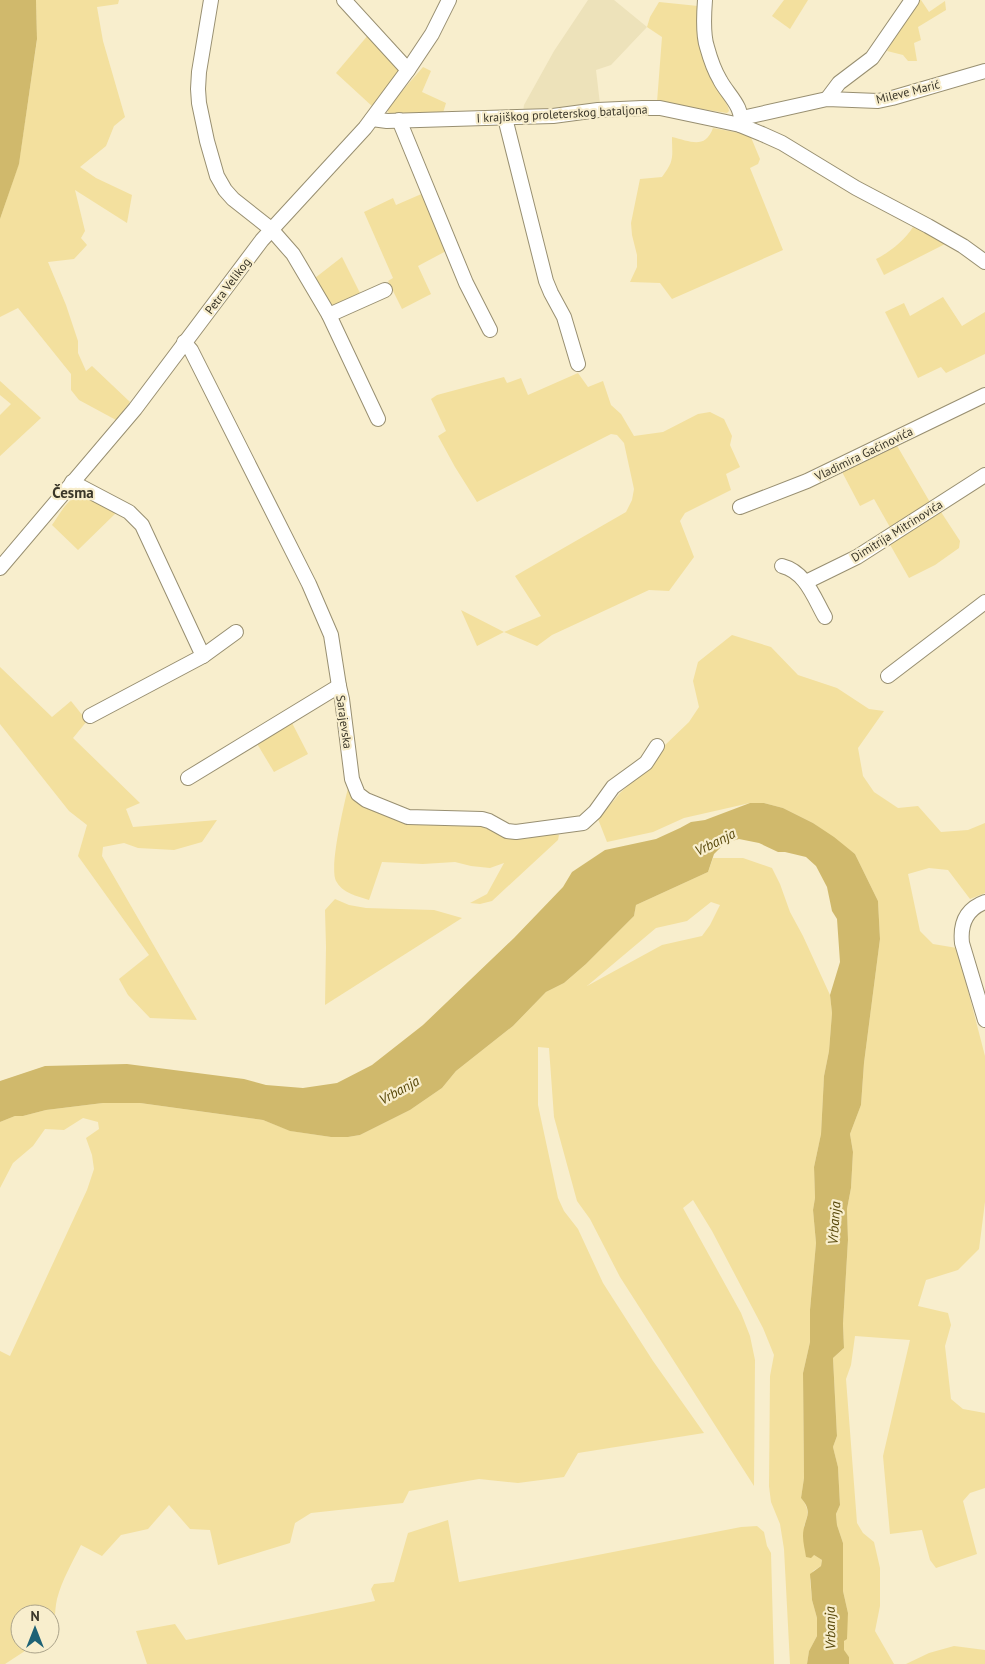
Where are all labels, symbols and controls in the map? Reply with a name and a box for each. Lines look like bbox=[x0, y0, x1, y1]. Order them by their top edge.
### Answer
street label: Mileve Marić bbox=[874, 76, 942, 107]
street label: I krajiškog proleterskog bataljona bbox=[476, 102, 648, 125]
street label: Petra Velikog bbox=[202, 255, 254, 317]
street label: Vladimira Gaćinovića bbox=[811, 423, 915, 484]
district label: Česma bbox=[52, 483, 94, 502]
street label: Dimitrija Mitrinovića bbox=[848, 496, 945, 565]
street label: Sarajevska bbox=[333, 694, 356, 750]
water label: Vrbanja bbox=[692, 824, 739, 860]
water label: Vrbanja bbox=[376, 1072, 423, 1108]
water label: Vrbanja bbox=[824, 1201, 845, 1245]
north arrow bbox=[10, 1604, 60, 1654]
water label: Vrbanja bbox=[821, 1606, 839, 1650]
text: N bbox=[30, 1607, 40, 1625]

